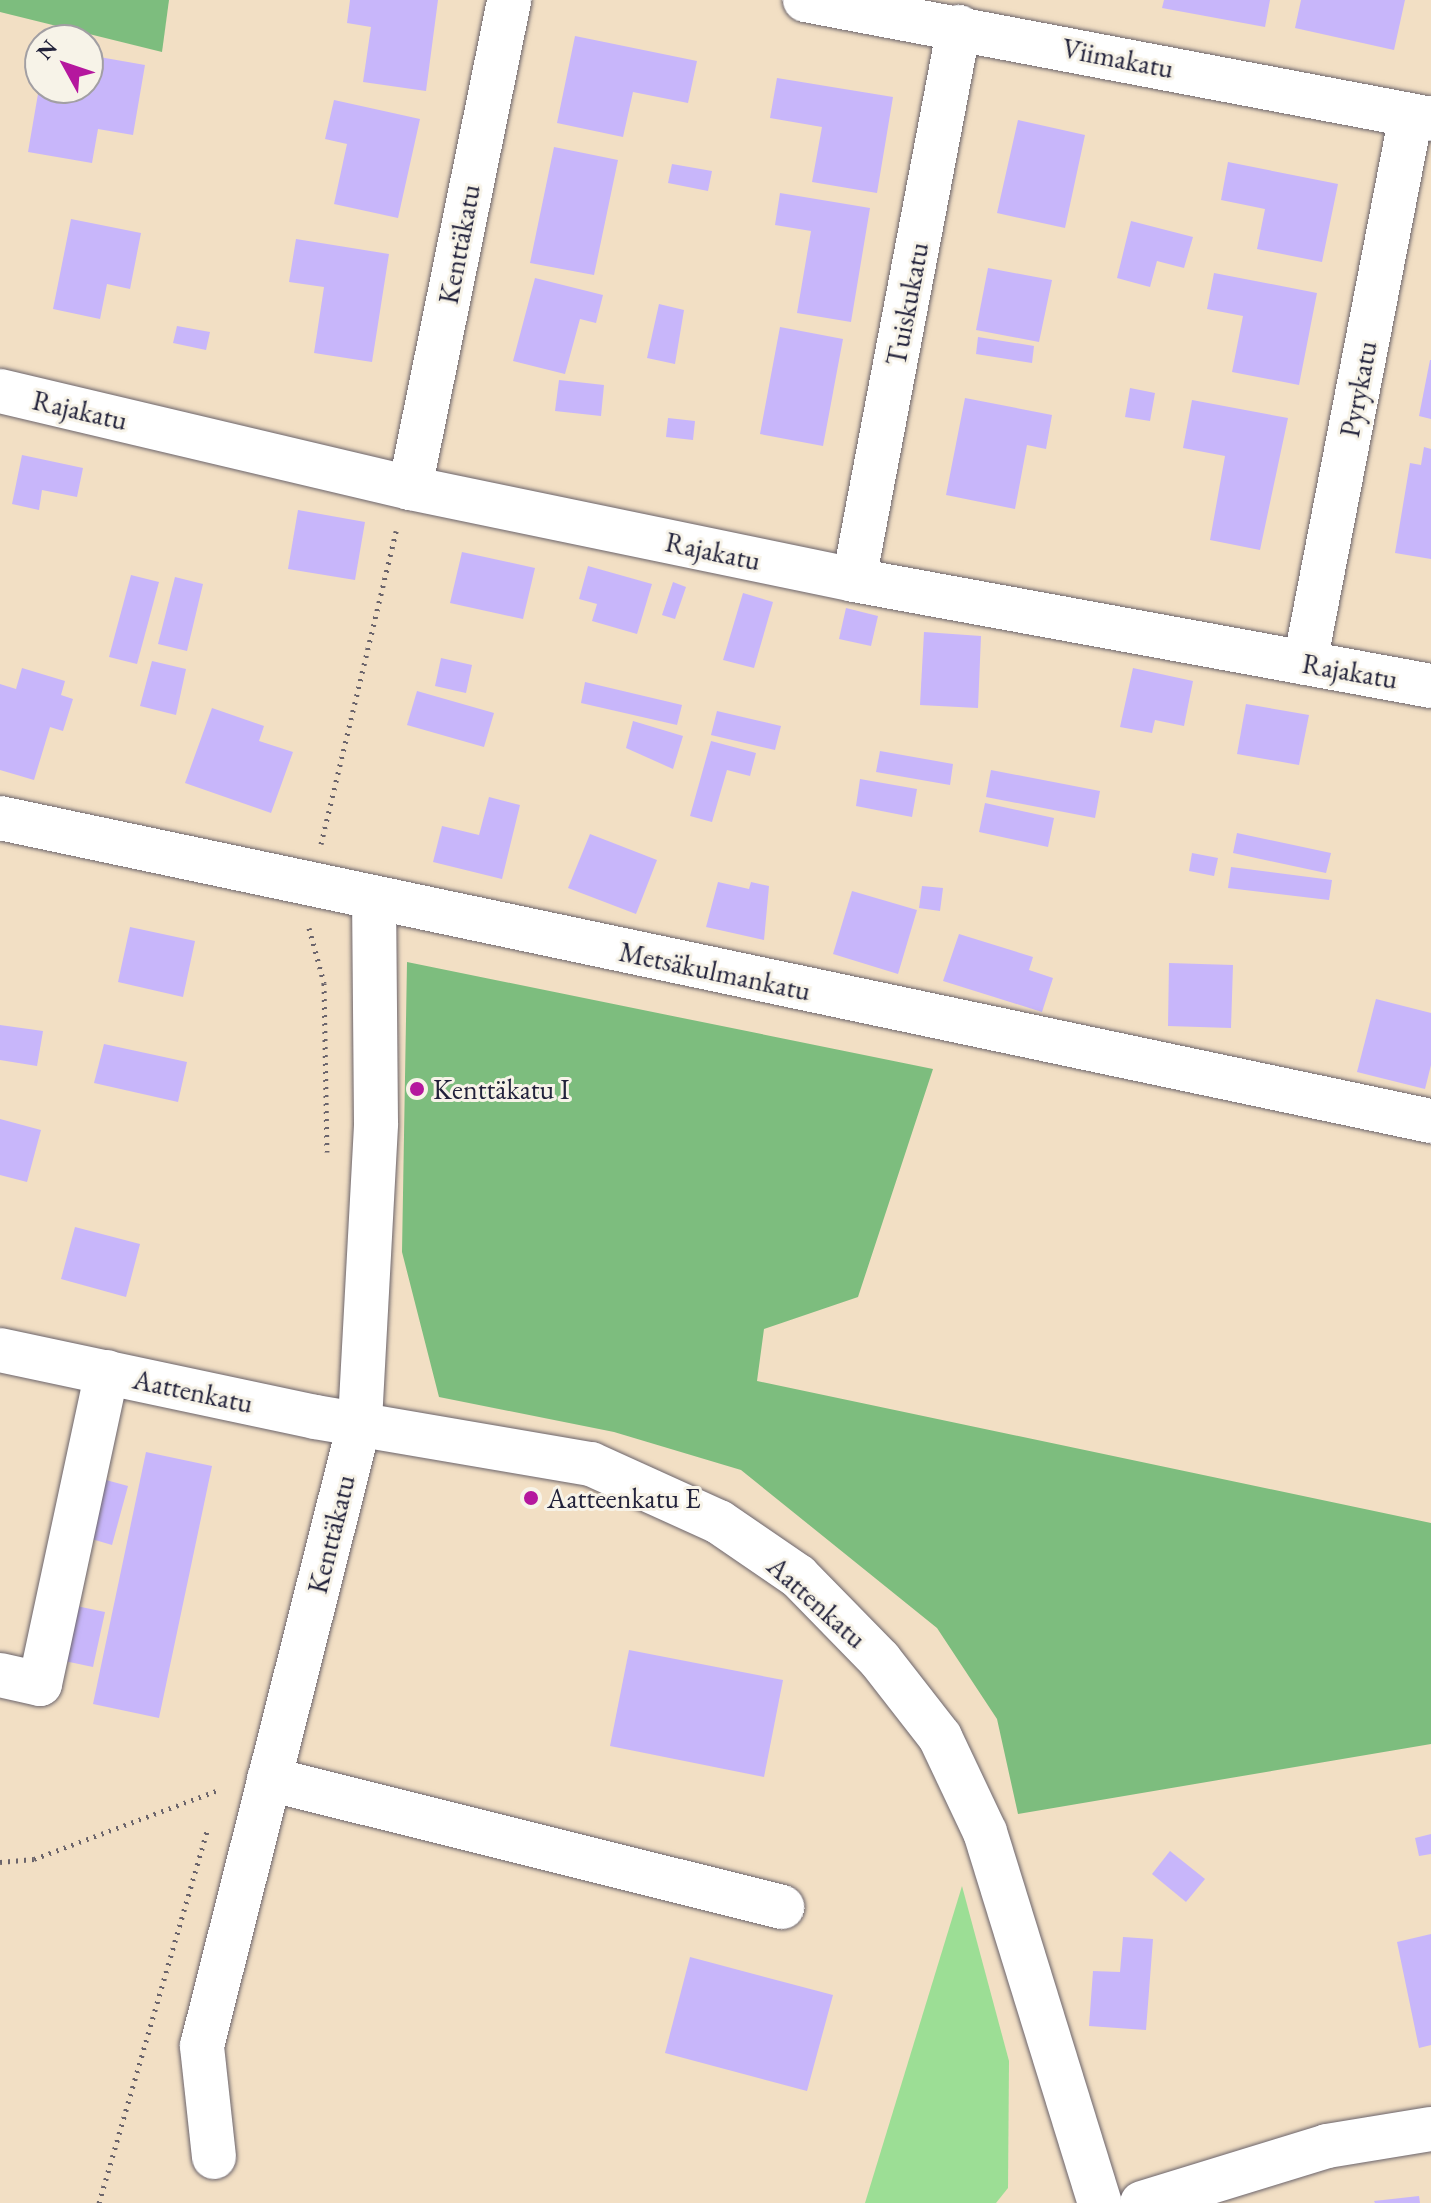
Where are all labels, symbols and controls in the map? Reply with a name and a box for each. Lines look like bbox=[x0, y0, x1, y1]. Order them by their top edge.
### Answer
north arrow bbox=[24, 24, 104, 104]
street label: Viimakatu bbox=[1059, 31, 1177, 85]
text: N bbox=[30, 33, 64, 66]
street label: Kenttäkatu bbox=[431, 181, 487, 307]
street label: Tuiskukatu bbox=[879, 239, 935, 369]
street label: Pyrykatu bbox=[1332, 338, 1384, 440]
street label: Rajakatu bbox=[29, 383, 131, 437]
street label: Rajakatu bbox=[662, 525, 764, 577]
street label: Rajakatu bbox=[1300, 646, 1400, 696]
street label: Metsäkulmankatu bbox=[616, 934, 814, 1008]
place label: Kenttäkatu I bbox=[433, 1072, 569, 1106]
marker: Kenttäkatu I bbox=[408, 1080, 426, 1098]
street label: Aattenkatu bbox=[130, 1362, 256, 1420]
street label: Kenttäkatu bbox=[300, 1471, 362, 1597]
place label: Aatteenkatu E bbox=[547, 1481, 701, 1515]
marker: Aatteenkatu E bbox=[522, 1489, 540, 1507]
street label: Aattenkatu bbox=[761, 1549, 873, 1655]

